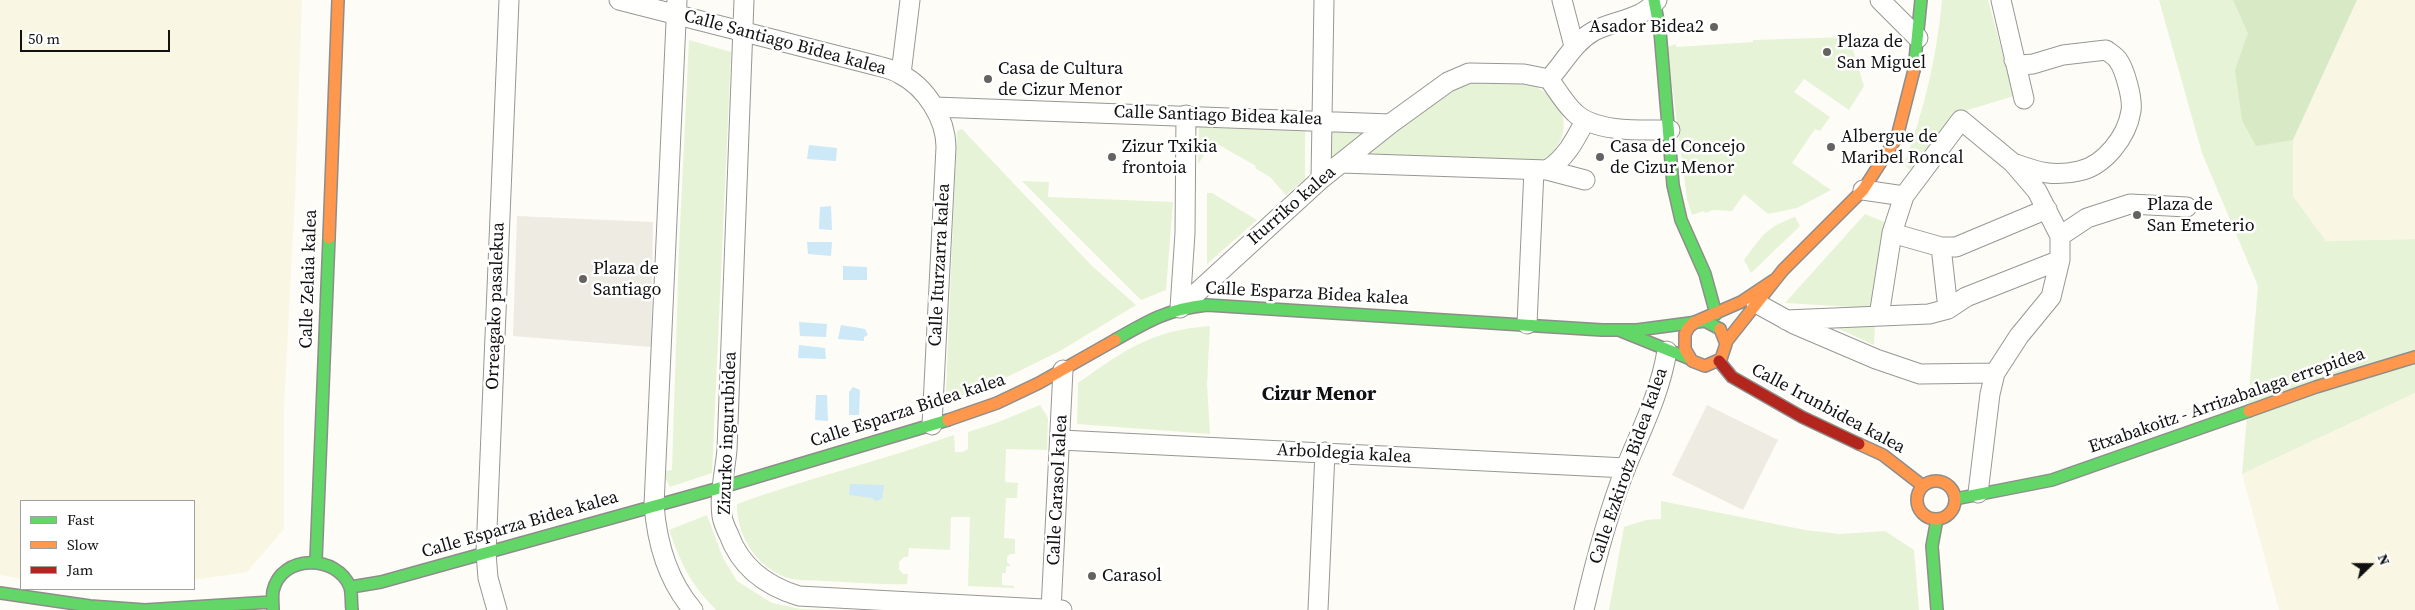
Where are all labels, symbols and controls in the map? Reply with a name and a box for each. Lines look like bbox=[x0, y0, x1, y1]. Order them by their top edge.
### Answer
street label: Calle Santiago Bidea kalea bbox=[681, 6, 889, 80]
place label: Asador Bidea2 bbox=[1589, 16, 1704, 38]
scale bar bbox=[22, 20, 172, 52]
marker: Asador Bidea2 bbox=[1708, 21, 1720, 33]
text: 50 m bbox=[28, 28, 60, 49]
place label: Plaza de San Miguel bbox=[1837, 31, 1926, 74]
marker: Plaza de San Miguel bbox=[1821, 46, 1833, 58]
place label: Casa de Cultura de Cizur Menor bbox=[998, 58, 1123, 100]
marker: Casa de Cultura de Cizur Menor bbox=[982, 73, 994, 85]
street label: Calle Santiago Bidea kalea bbox=[1113, 102, 1323, 130]
place label: Albergue de Maribel Roncal bbox=[1841, 126, 1964, 168]
place label: Zizur Txikia frontoia bbox=[1122, 136, 1217, 178]
place label: Casa del Concejo de Cizur Menor bbox=[1610, 136, 1745, 178]
marker: Albergue de Maribel Roncal bbox=[1825, 141, 1837, 153]
marker: Zizur Txikia frontoia bbox=[1106, 151, 1118, 163]
marker: Casa del Concejo de Cizur Menor bbox=[1594, 151, 1606, 163]
street label: Iturriko kalea bbox=[1244, 162, 1340, 250]
street label: Calle Iturzarra kalea bbox=[925, 183, 955, 347]
place label: Plaza de San Emeterio bbox=[2147, 194, 2255, 236]
street label: Calle Zelaia kalea bbox=[296, 209, 322, 349]
marker: Plaza de San Emeterio bbox=[2131, 209, 2143, 221]
street label: Orreagako pasalekua bbox=[482, 222, 510, 390]
place label: Plaza de Santiago bbox=[593, 258, 661, 300]
marker: Plaza de Santiago bbox=[577, 273, 589, 285]
street label: Calle Esparza Bidea kalea bbox=[1205, 278, 1409, 310]
street label: Etxabakoitz - Arrizabalaga errepidea bbox=[2086, 343, 2368, 459]
street label: Zizurko ingurubidea bbox=[714, 351, 742, 515]
street label: Calle Irunbidea kalea bbox=[1747, 359, 1909, 459]
street label: Calle Ezkirotz Bidea kalea bbox=[1585, 365, 1673, 567]
street label: Calle Esparza Bidea kalea bbox=[808, 369, 1008, 453]
district label: Cizur Menor bbox=[1262, 383, 1376, 407]
street label: Calle Carasol kalea bbox=[1043, 414, 1073, 566]
street label: Arboldegia kalea bbox=[1276, 440, 1412, 468]
street label: Calle Esparza Bidea kalea bbox=[419, 487, 621, 563]
legend bbox=[20, 500, 195, 590]
text: Fast bbox=[67, 509, 94, 530]
text: Slow bbox=[67, 534, 99, 555]
north arrow bbox=[2345, 540, 2395, 590]
text: N bbox=[2373, 551, 2395, 568]
text: Jam bbox=[67, 559, 93, 580]
place label: Carasol bbox=[1102, 565, 1162, 587]
marker: Carasol bbox=[1086, 570, 1098, 582]

